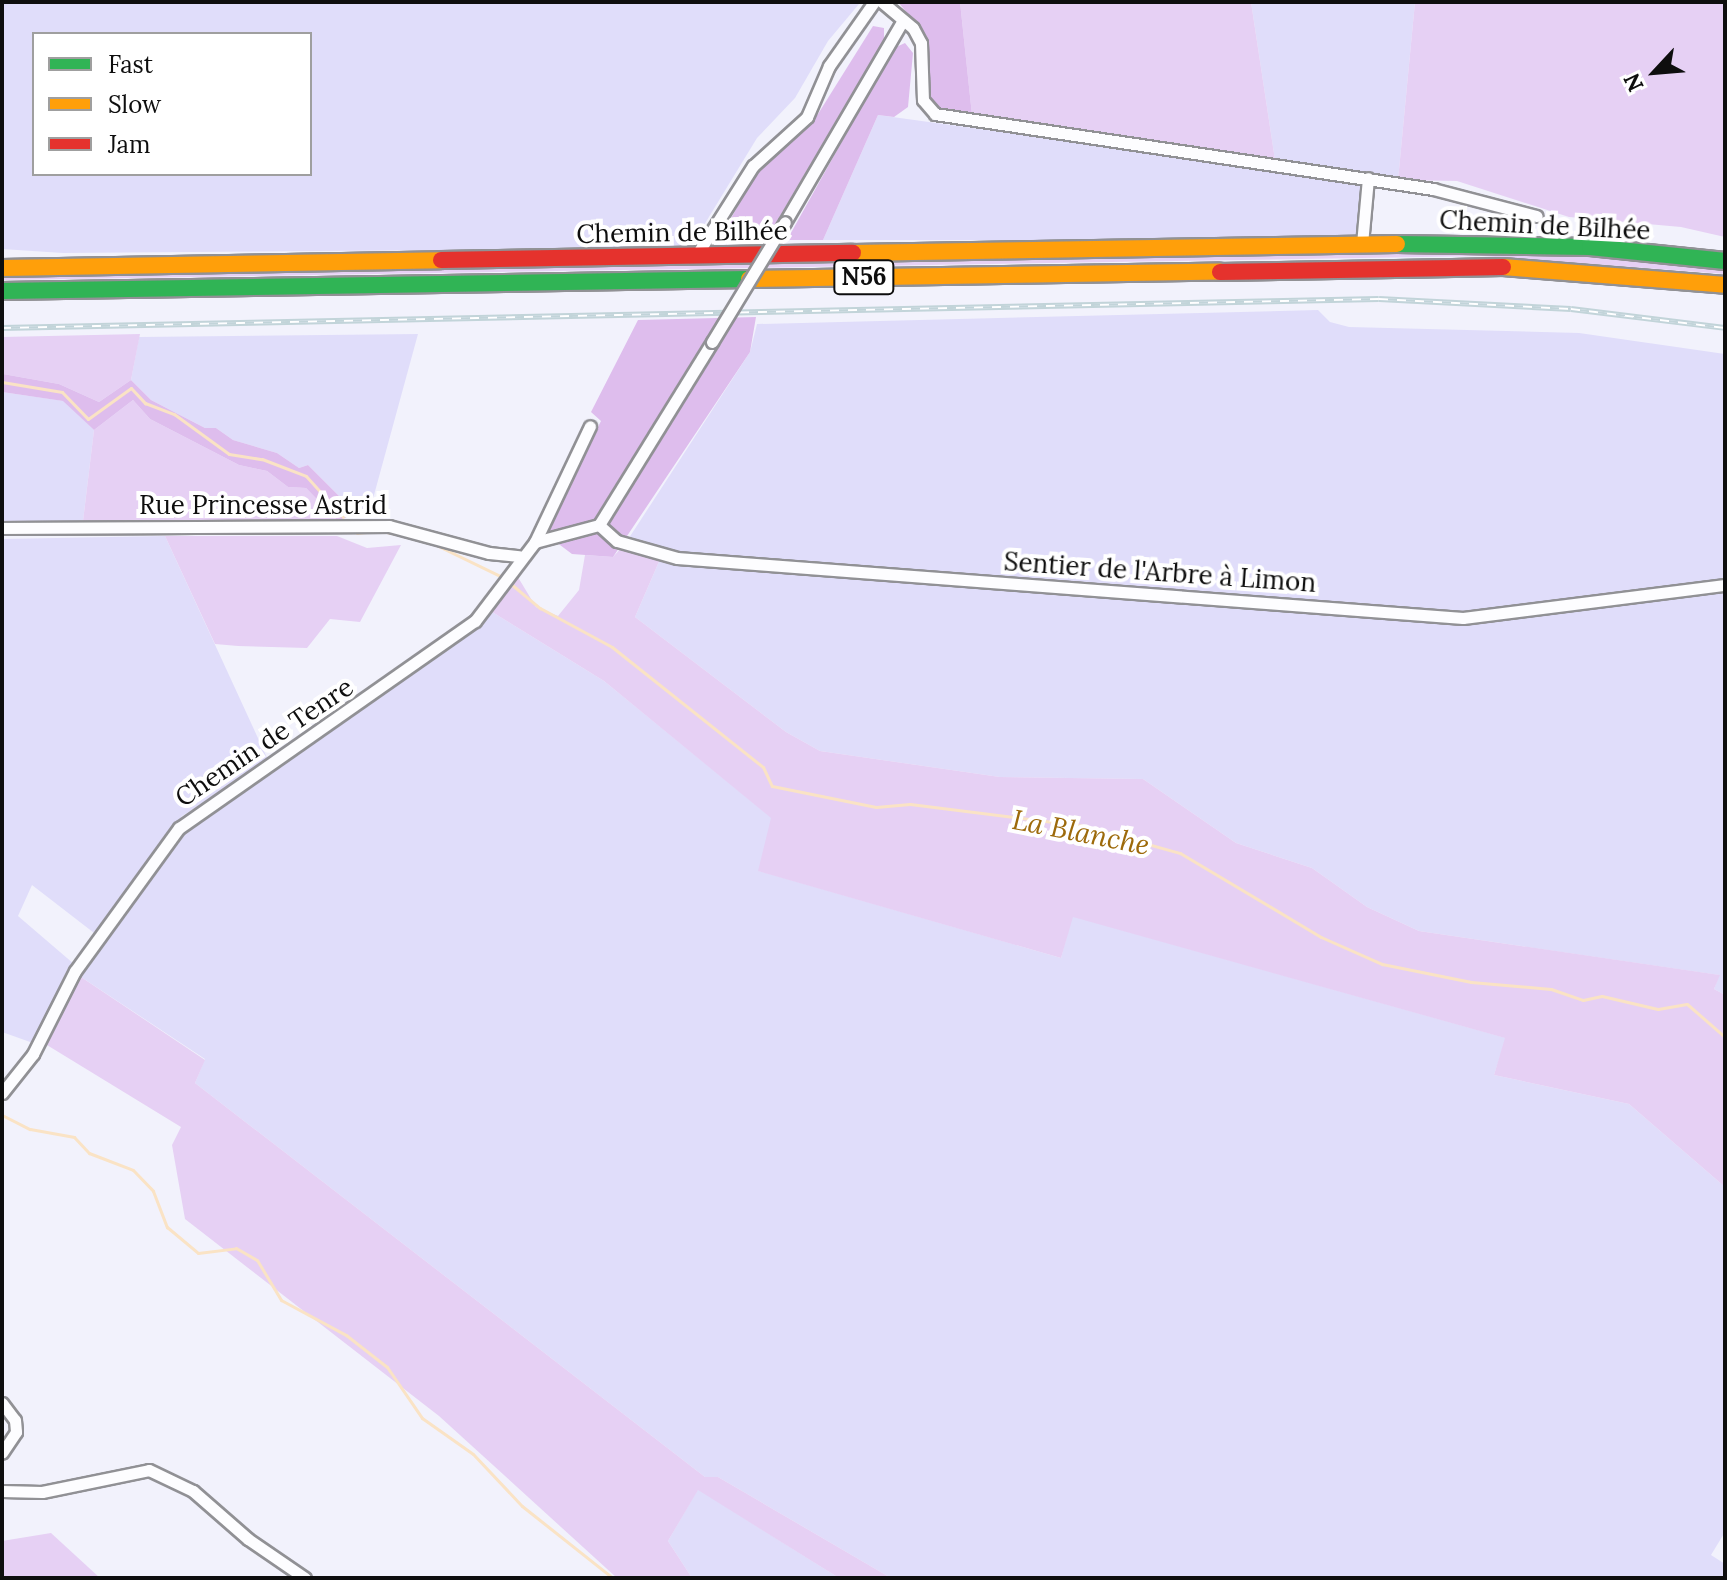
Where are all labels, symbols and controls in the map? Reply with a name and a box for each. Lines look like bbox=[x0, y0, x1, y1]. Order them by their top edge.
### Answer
legend bbox=[32, 32, 312, 176]
north arrow bbox=[1615, 32, 1695, 112]
text: Fast bbox=[108, 49, 153, 80]
text: N bbox=[1617, 69, 1650, 96]
text: Slow bbox=[108, 89, 161, 120]
text: Jam bbox=[108, 129, 150, 160]
street label: Chemin de Bilhée bbox=[1439, 204, 1651, 246]
street label: Chemin de Bilhée bbox=[576, 215, 788, 249]
road number: N56 bbox=[832, 257, 896, 297]
street label: Rue Princesse Astrid bbox=[139, 489, 387, 521]
street label: Sentier de l'Arbre à Limon bbox=[1003, 546, 1317, 598]
street label: Chemin de Tenre bbox=[169, 671, 359, 813]
water label: La Blanche bbox=[1009, 802, 1153, 862]

